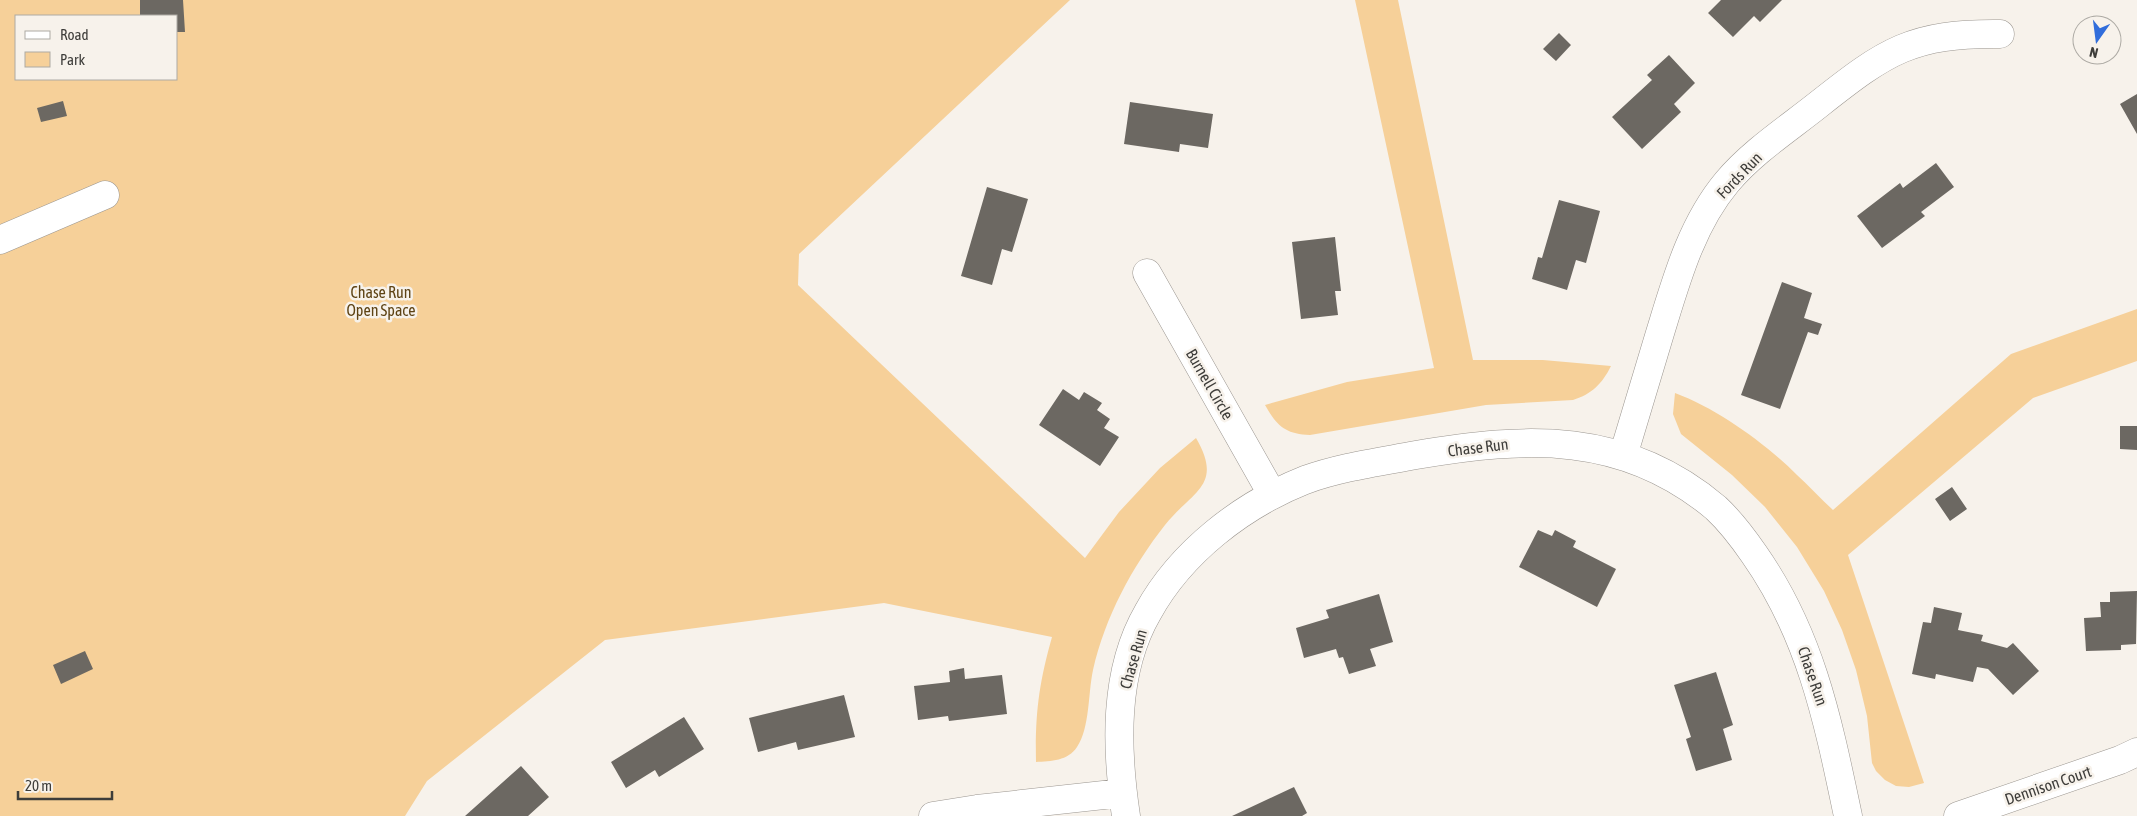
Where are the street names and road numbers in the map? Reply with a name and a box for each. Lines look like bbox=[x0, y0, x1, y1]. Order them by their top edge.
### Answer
street label: Fords Run bbox=[1713, 148, 1765, 202]
street label: Burnell Circle bbox=[1183, 345, 1237, 423]
street label: Chase Run bbox=[1447, 434, 1509, 460]
street label: Chase Run bbox=[1116, 627, 1150, 691]
street label: Chase Run bbox=[1795, 644, 1831, 708]
street label: Dennison Court bbox=[2002, 762, 2094, 808]

